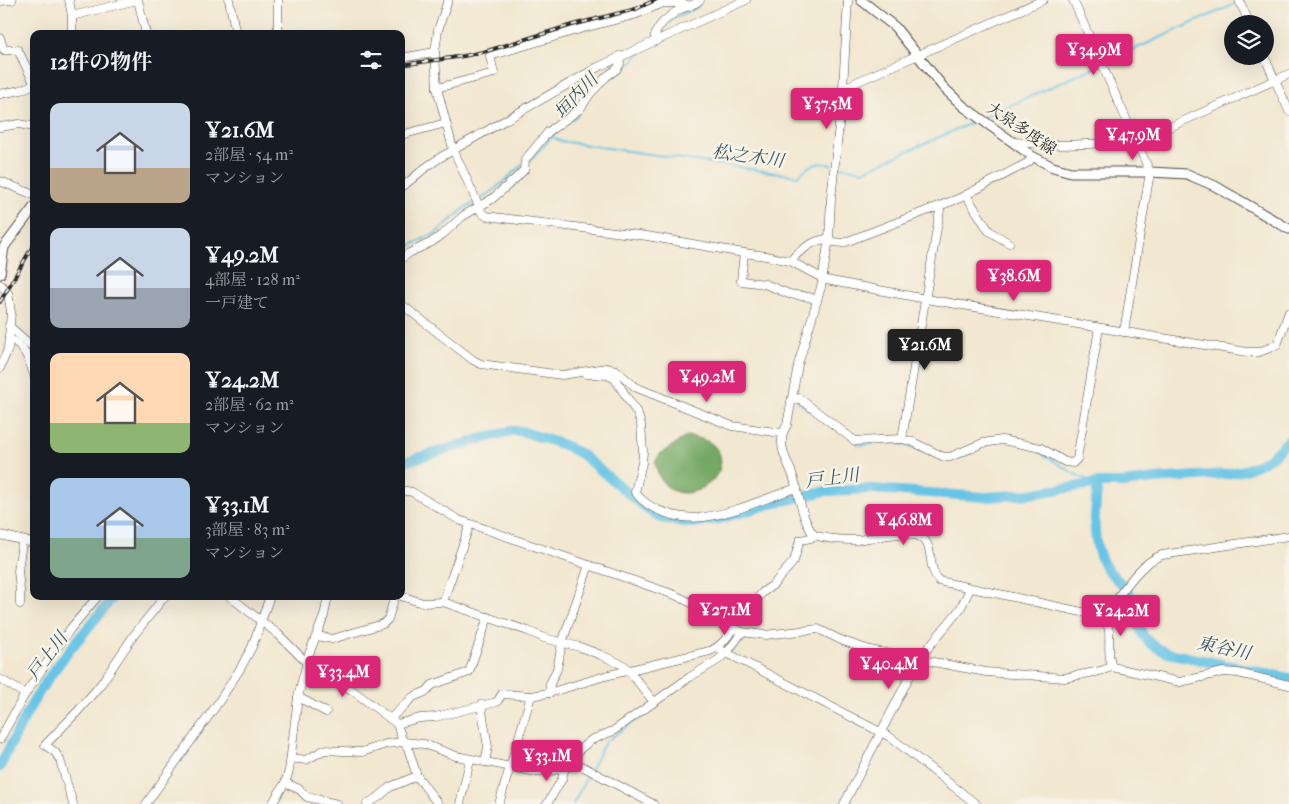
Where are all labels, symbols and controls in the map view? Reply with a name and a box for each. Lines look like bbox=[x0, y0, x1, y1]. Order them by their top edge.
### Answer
map controls bbox=[1224, 15, 1274, 65]
button: layers bbox=[1224, 15, 1274, 65]
pin: ¥34.9M bbox=[1053, 34, 1135, 76]
text: ¥34.9M bbox=[1067, 40, 1121, 59]
icon: filters bbox=[357, 46, 385, 74]
text: 12件の物件 bbox=[50, 50, 152, 74]
water label: 垣内川 bbox=[550, 68, 604, 123]
pin: ¥37.5M bbox=[786, 88, 868, 130]
text: ¥37.5M bbox=[802, 94, 852, 113]
street label: 大泉多度線 bbox=[983, 98, 1060, 159]
text: ¥21.6M bbox=[205, 118, 274, 142]
pin: ¥47.9M bbox=[1092, 119, 1174, 161]
icon: home bbox=[90, 123, 150, 183]
text: ¥47.9M bbox=[1106, 125, 1160, 144]
water label: 松之木川 bbox=[711, 141, 787, 172]
text: 2部屋 · 54 m² bbox=[205, 145, 293, 164]
text: マンション bbox=[205, 168, 284, 187]
text: ¥49.2M bbox=[205, 243, 279, 267]
icon: home bbox=[90, 248, 150, 308]
pin: ¥38.6M bbox=[973, 260, 1055, 302]
text: ¥38.6M bbox=[987, 266, 1041, 285]
text: 4部屋 · 128 m² bbox=[205, 270, 300, 289]
text: 一戸建て bbox=[205, 293, 269, 312]
pin: ¥21.6M bbox=[884, 328, 966, 371]
text: ¥21.6M bbox=[899, 335, 951, 354]
pin: ¥49.2M bbox=[666, 360, 748, 403]
text: ¥49.2M bbox=[679, 367, 735, 386]
text: ¥24.2M bbox=[205, 368, 279, 392]
icon: home bbox=[90, 373, 150, 433]
text: 2部屋 · 62 m² bbox=[205, 395, 293, 414]
text: マンション bbox=[205, 418, 284, 437]
water label: 戸上川 bbox=[804, 465, 862, 492]
text: ¥33.1M bbox=[205, 493, 269, 517]
icon: home bbox=[90, 498, 150, 558]
pin: ¥46.8M bbox=[863, 504, 945, 546]
text: ¥46.8M bbox=[876, 510, 932, 529]
text: 3部屋 · 83 m² bbox=[205, 520, 290, 539]
text: マンション bbox=[205, 543, 284, 562]
pin: ¥27.1M bbox=[684, 594, 766, 636]
pin: ¥24.2M bbox=[1080, 594, 1162, 637]
text: ¥27.1M bbox=[699, 600, 751, 619]
text: ¥24.2M bbox=[1093, 601, 1149, 620]
water label: 戸上川 bbox=[23, 627, 73, 684]
water label: 東谷川 bbox=[1195, 633, 1254, 665]
pin: ¥40.4M bbox=[848, 648, 930, 690]
text: ¥40.4M bbox=[860, 654, 918, 673]
pin: ¥33.4M bbox=[302, 656, 384, 698]
text: ¥33.4M bbox=[316, 662, 370, 681]
pin: ¥33.1M bbox=[506, 740, 588, 782]
text: ¥33.1M bbox=[523, 746, 572, 765]

